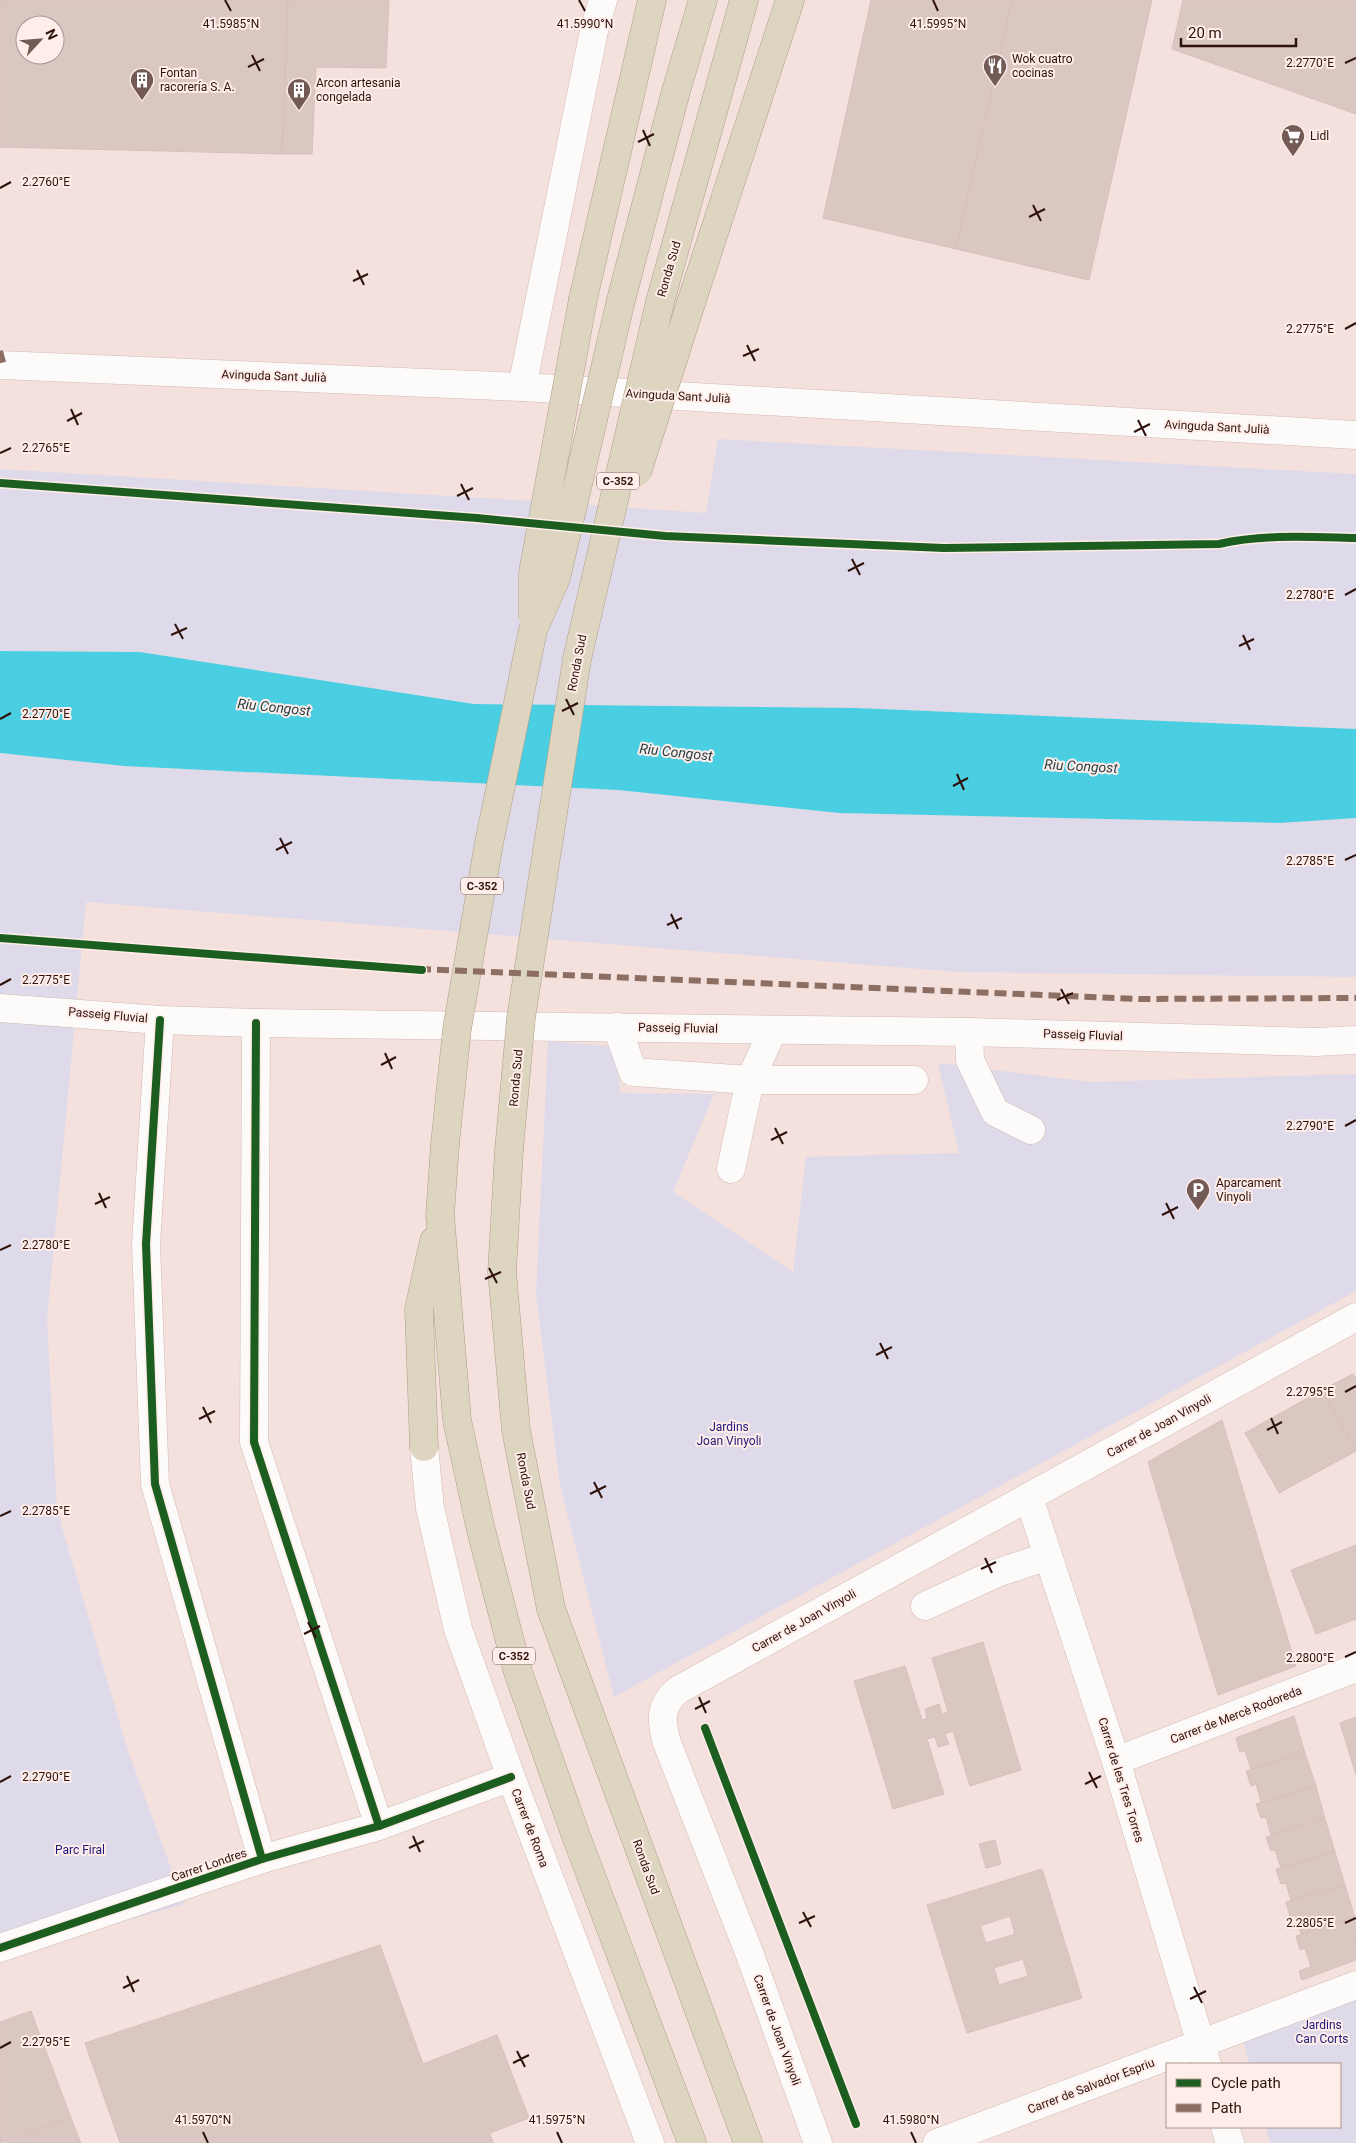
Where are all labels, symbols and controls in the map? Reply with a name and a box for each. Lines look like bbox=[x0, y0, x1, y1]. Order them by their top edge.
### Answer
north arrow bbox=[15, 15, 65, 65]
scale bar bbox=[1181, 15, 1296, 47]
text: 41.5985°N bbox=[203, 17, 259, 31]
text: 41.5990°N bbox=[557, 17, 613, 31]
text: 41.5995°N bbox=[910, 17, 966, 31]
text: 20 m bbox=[1188, 24, 1222, 42]
text: N bbox=[42, 26, 61, 42]
place label: Wok cuatro cocinas bbox=[1012, 52, 1073, 80]
restaurant icon: Wok cuatro cocinas bbox=[982, 53, 1008, 87]
text: 2.2770°E bbox=[1286, 56, 1334, 70]
place label: Fontan racorería S. A. bbox=[160, 66, 235, 94]
building icon: Fontan racorería S. A. bbox=[129, 67, 155, 101]
place label: Arcon artesania congelada bbox=[316, 76, 400, 104]
building icon: Arcon artesania congelada bbox=[286, 77, 312, 111]
supermarket icon: Lidl bbox=[1280, 123, 1306, 157]
place label: Lidl bbox=[1310, 129, 1329, 143]
text: 2.2760°E bbox=[22, 175, 70, 189]
street label: Ronda Sud bbox=[654, 239, 684, 299]
text: 2.2775°E bbox=[1286, 322, 1334, 336]
street label: Avinguda Sant Julià bbox=[221, 367, 327, 385]
street label: Avinguda Sant Julià bbox=[625, 386, 731, 406]
street label: Avinguda Sant Julià bbox=[1164, 417, 1270, 437]
text: 2.2765°E bbox=[22, 441, 70, 455]
road number: C-352 bbox=[597, 472, 639, 490]
text: 2.2780°E bbox=[1286, 588, 1334, 602]
street label: Ronda Sud bbox=[565, 633, 589, 693]
water label: Riu Congost bbox=[237, 695, 312, 719]
text: 2.2770°E bbox=[22, 707, 70, 721]
water label: Riu Congost bbox=[639, 740, 714, 764]
water label: Riu Congost bbox=[1044, 756, 1119, 776]
text: 2.2785°E bbox=[1286, 854, 1334, 868]
road number: C-352 bbox=[461, 878, 503, 894]
text: 2.2775°E bbox=[22, 973, 70, 987]
street label: Passeig Fluvial bbox=[68, 1005, 148, 1025]
street label: Passeig Fluvial bbox=[638, 1020, 718, 1036]
street label: Passeig Fluvial bbox=[1043, 1027, 1123, 1043]
street label: Ronda Sud bbox=[507, 1049, 525, 1107]
text: 2.2790°E bbox=[1286, 1119, 1334, 1133]
place label: Aparcament Vinyoli bbox=[1216, 1176, 1281, 1204]
parking icon: Aparcament Vinyoli bbox=[1185, 1177, 1211, 1211]
text: 2.2780°E bbox=[22, 1238, 70, 1252]
text: 2.2795°E bbox=[1286, 1385, 1334, 1399]
street label: Carrer de Joan Vinyoli bbox=[1104, 1391, 1214, 1460]
park label: Jardins Joan Vinyoli bbox=[696, 1420, 762, 1448]
street label: Ronda Sud bbox=[514, 1451, 538, 1511]
text: 2.2785°E bbox=[22, 1504, 70, 1518]
street label: Carrer de Joan Vinyoli bbox=[749, 1586, 859, 1655]
road number: C-352 bbox=[493, 1648, 535, 1664]
text: 2.2800°E bbox=[1286, 1651, 1334, 1665]
street label: Carrer de Mercè Rodoreda bbox=[1168, 1683, 1304, 1747]
street label: Carrer de les Tres Torres bbox=[1095, 1716, 1147, 1844]
text: 2.2790°E bbox=[22, 1770, 70, 1784]
street label: Carrer de Roma bbox=[509, 1787, 551, 1869]
street label: Ronda Sud bbox=[630, 1838, 662, 1896]
park label: Parc Firal bbox=[55, 1843, 105, 1857]
street label: Carrer Londres bbox=[169, 1846, 249, 1884]
text: 2.2805°E bbox=[1286, 1916, 1334, 1930]
street label: Carrer de Joan Vinyoli bbox=[750, 1973, 804, 2087]
park label: Jardins Can Corts bbox=[1295, 2018, 1349, 2046]
text: 2.2795°E bbox=[22, 2035, 70, 2049]
street label: Carrer de Salvador Espriu bbox=[1026, 2055, 1156, 2117]
legend bbox=[1166, 2063, 1341, 2128]
text: Cycle path bbox=[1211, 2074, 1281, 2092]
text: Path bbox=[1211, 2099, 1242, 2117]
text: 41.5970°N bbox=[175, 2113, 231, 2127]
text: 41.5975°N bbox=[529, 2113, 585, 2127]
text: 41.5980°N bbox=[883, 2113, 939, 2127]

